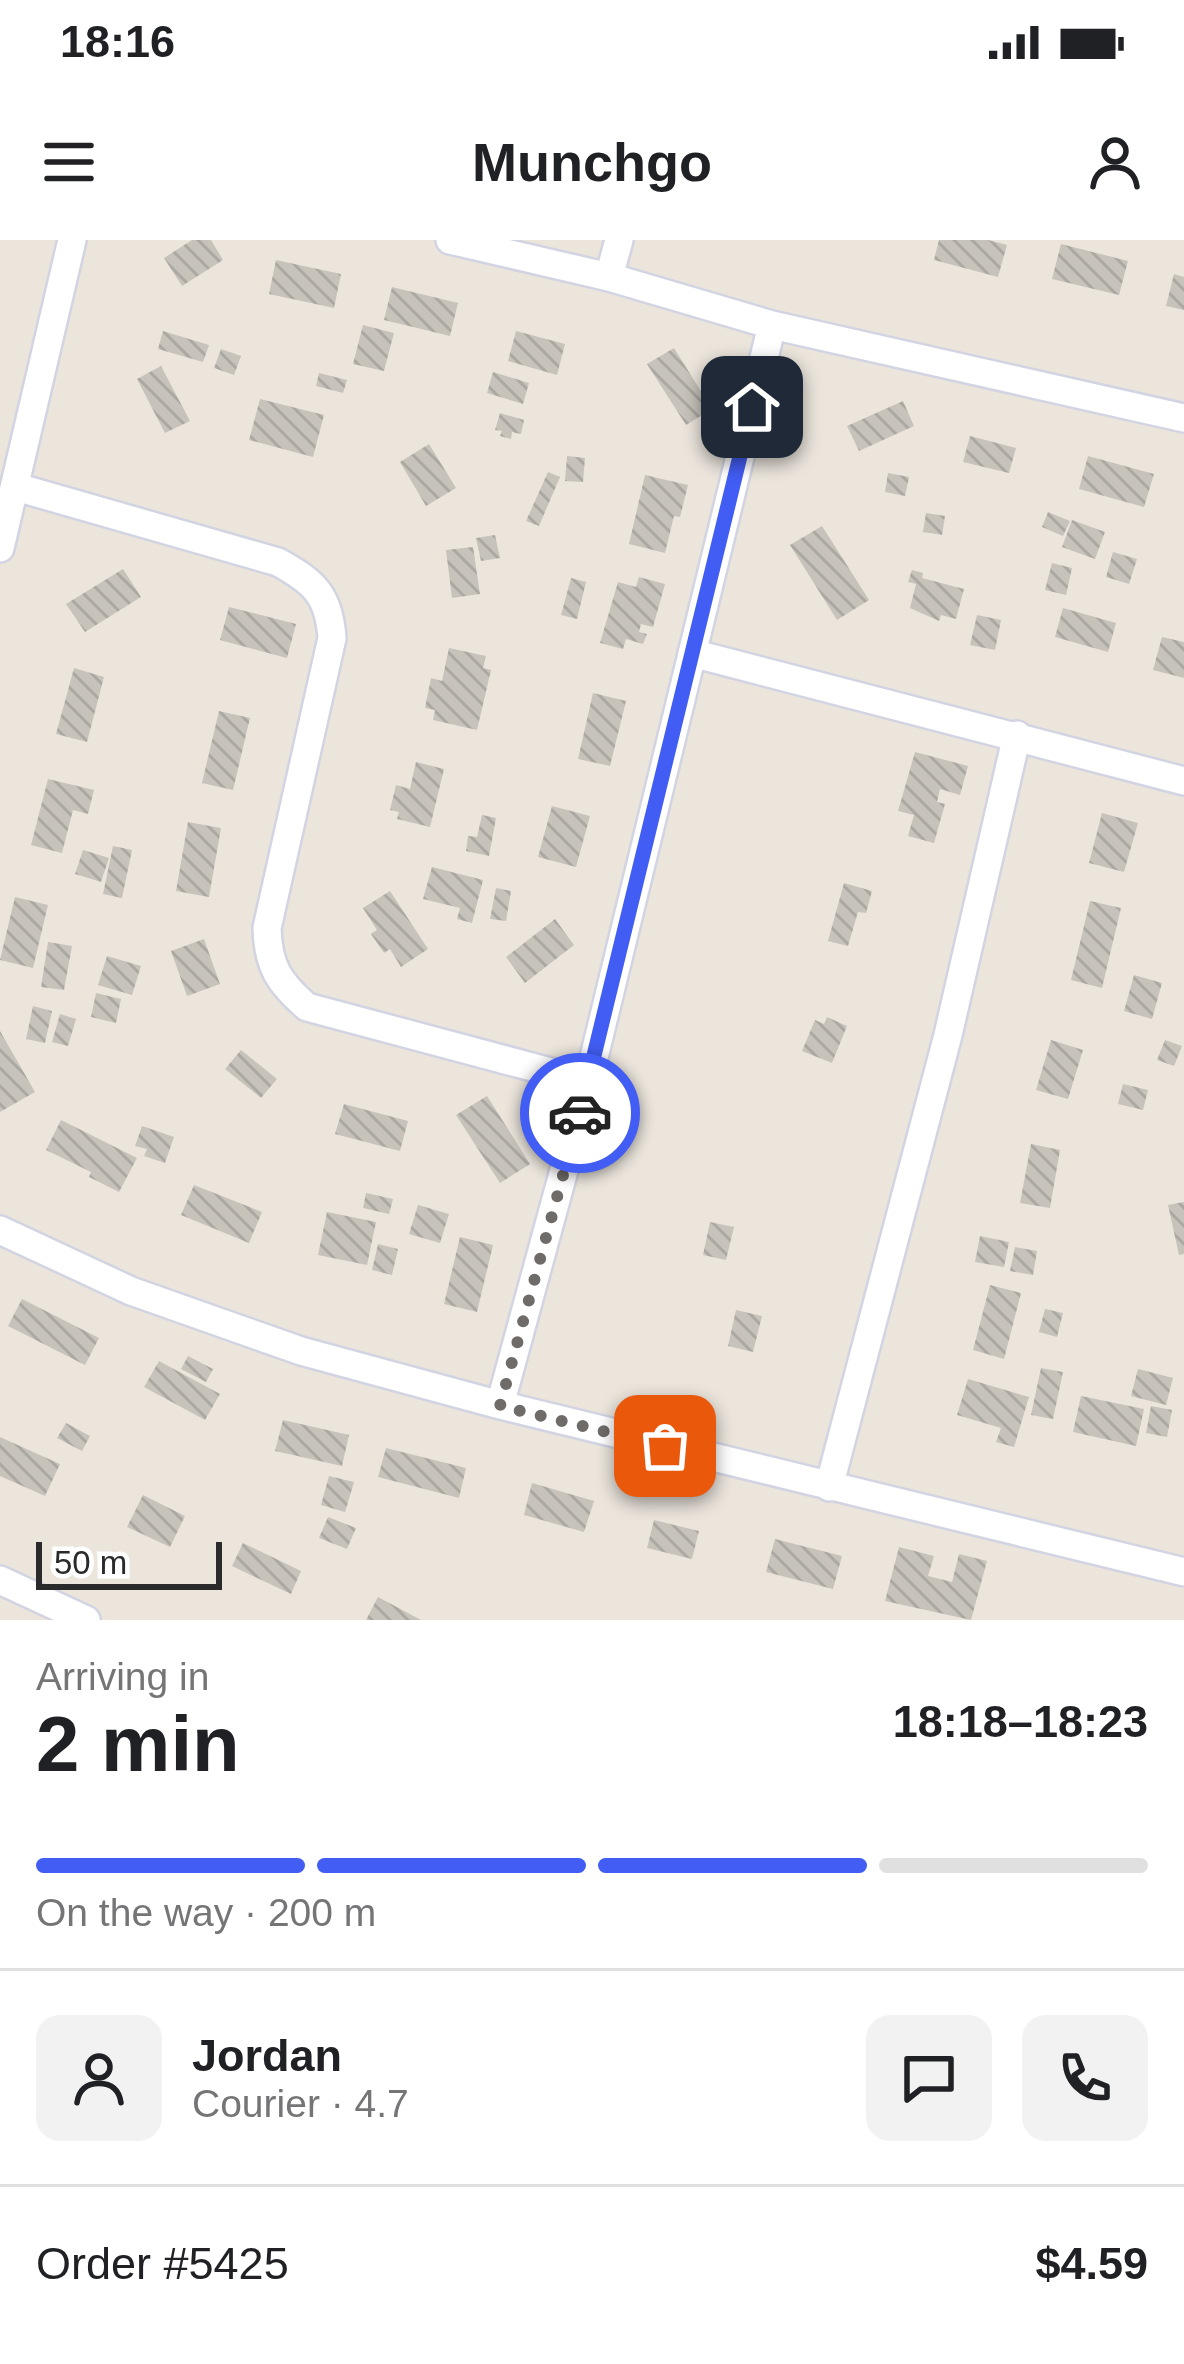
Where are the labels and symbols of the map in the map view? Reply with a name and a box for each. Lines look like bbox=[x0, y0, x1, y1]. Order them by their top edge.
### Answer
pin bbox=[701, 356, 803, 458]
courier bbox=[520, 1053, 640, 1173]
pin bbox=[614, 1395, 716, 1497]
scale bar bbox=[36, 1536, 222, 1589]

